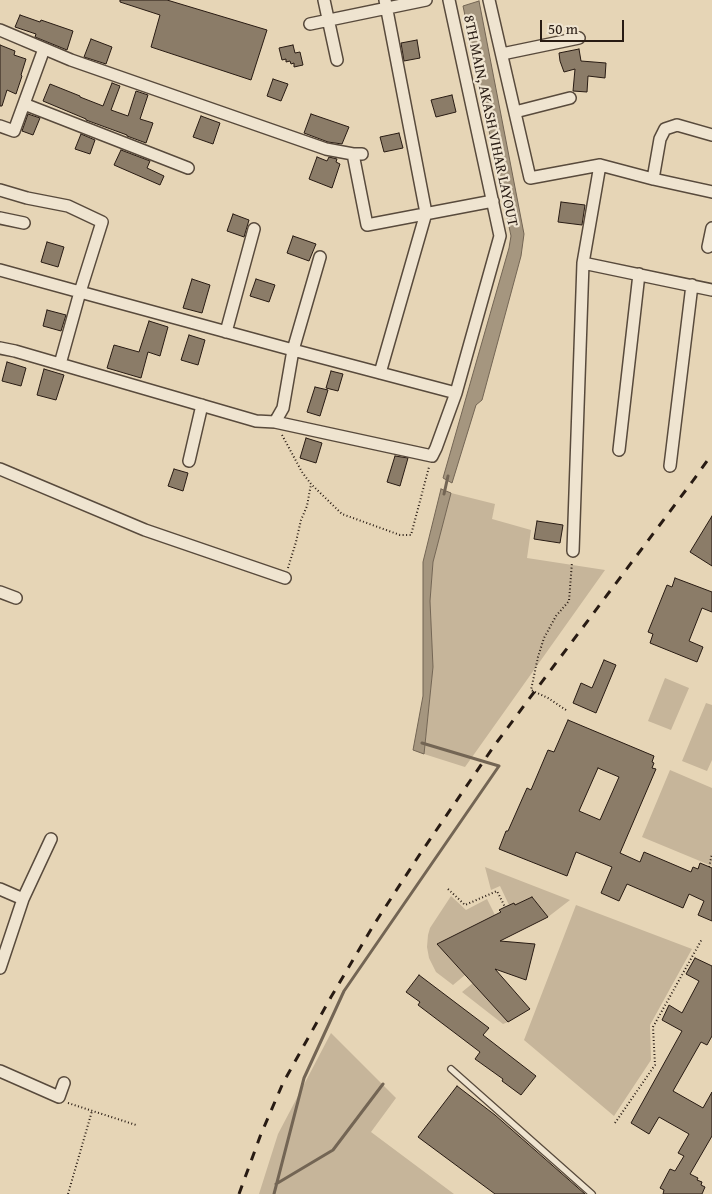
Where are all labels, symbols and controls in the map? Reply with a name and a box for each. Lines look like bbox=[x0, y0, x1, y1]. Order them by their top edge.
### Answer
scale bar bbox=[542, 10, 626, 42]
street label: 8TH MAIN, AKASH VIHAR LAYOUT bbox=[459, 14, 521, 228]
text: 50 m bbox=[548, 18, 578, 39]

